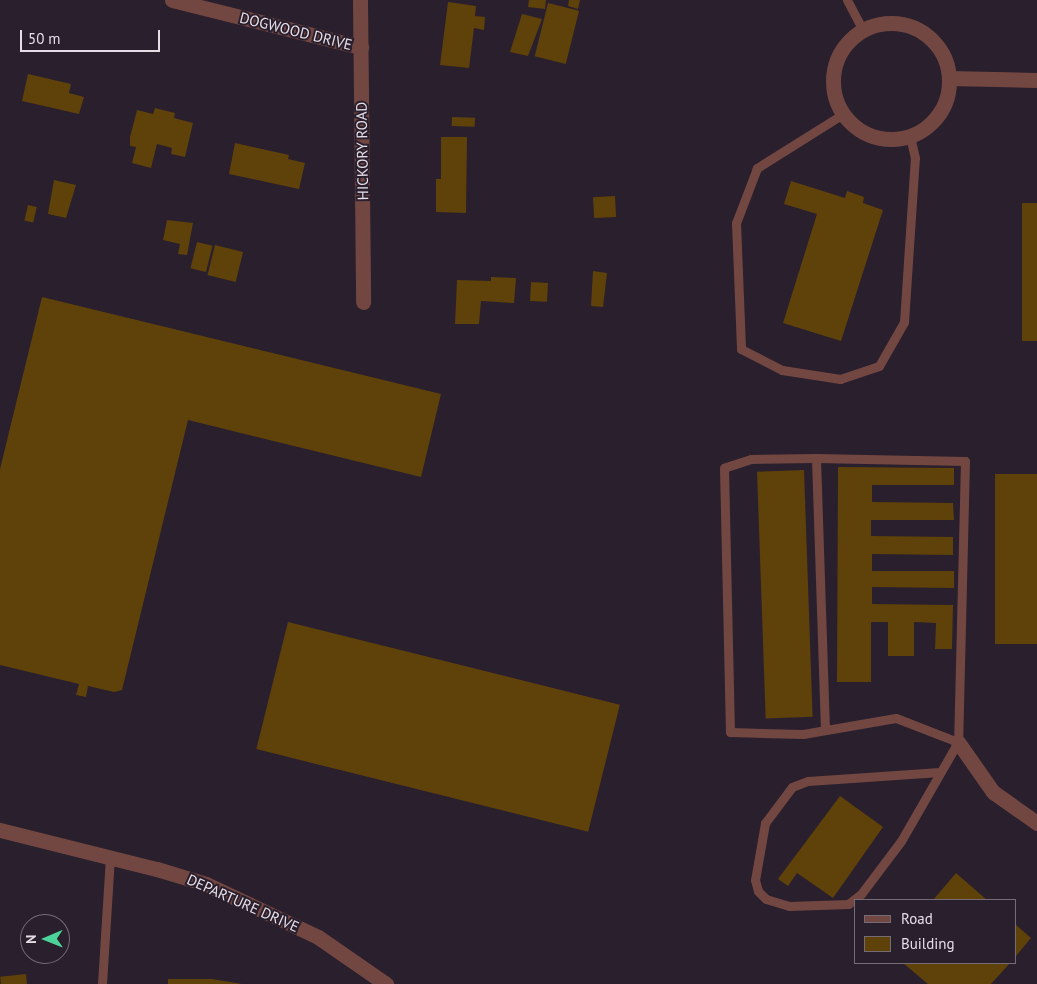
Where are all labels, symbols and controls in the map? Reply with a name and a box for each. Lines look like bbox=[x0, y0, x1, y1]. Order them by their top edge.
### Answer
street label: DOGWOOD DRIVE bbox=[238, 8, 354, 54]
scale bar bbox=[22, 20, 162, 52]
text: 50 m bbox=[28, 29, 61, 48]
street label: HICKORY ROAD bbox=[352, 101, 372, 201]
street label: DEPARTURE DRIVE bbox=[184, 870, 302, 936]
legend bbox=[854, 899, 1017, 964]
text: Road bbox=[901, 909, 933, 928]
north arrow bbox=[20, 914, 70, 964]
text: N bbox=[22, 934, 40, 944]
text: Building bbox=[901, 934, 955, 953]

